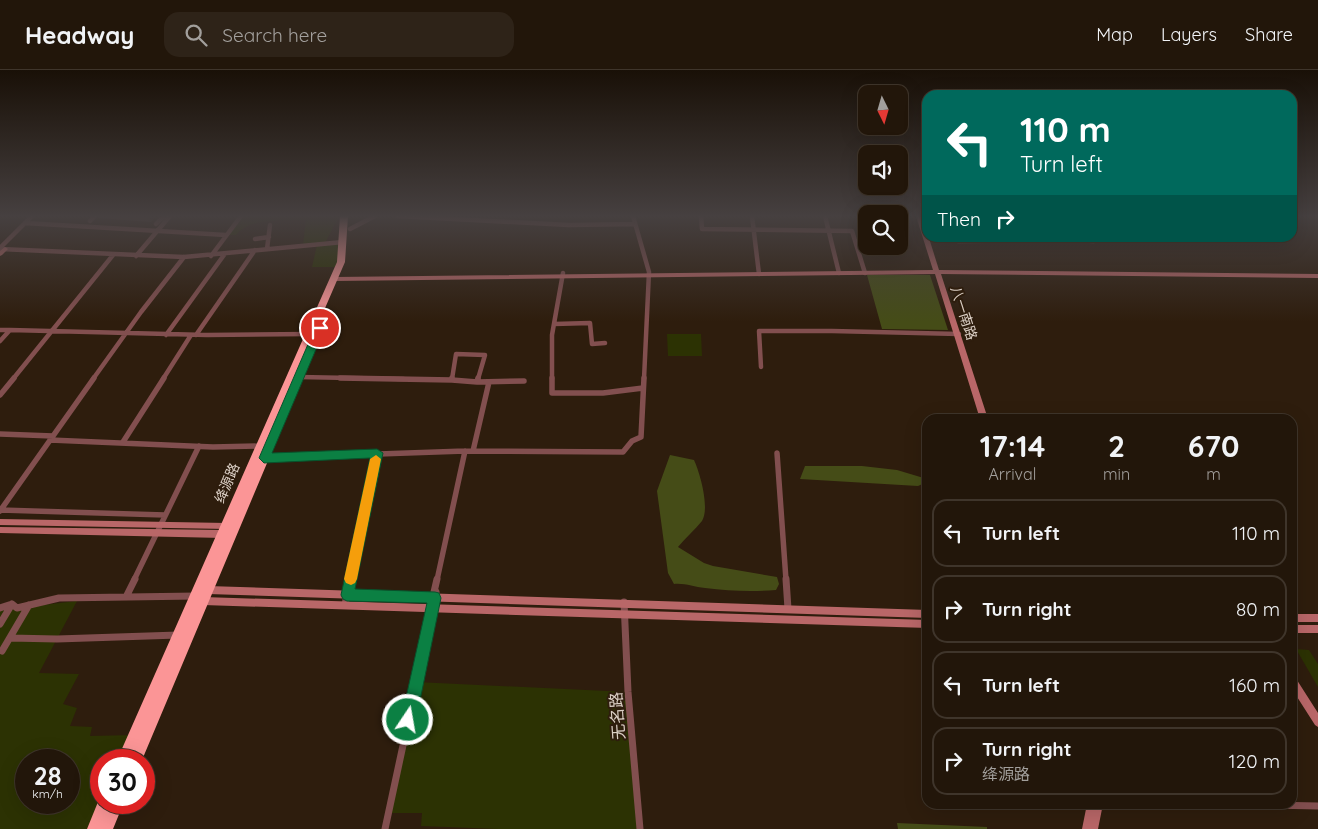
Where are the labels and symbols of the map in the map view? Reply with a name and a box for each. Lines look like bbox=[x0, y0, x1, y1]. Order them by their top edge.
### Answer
north arrow bbox=[858, 85, 908, 135]
street label: 八一南路 bbox=[947, 284, 981, 342]
pin bbox=[299, 307, 341, 349]
street label: 绛源路 bbox=[211, 460, 243, 506]
street label: 无名路 bbox=[605, 691, 629, 741]
position arrow bbox=[381, 693, 433, 745]
speed limit sign: 30 bbox=[90, 749, 155, 814]

